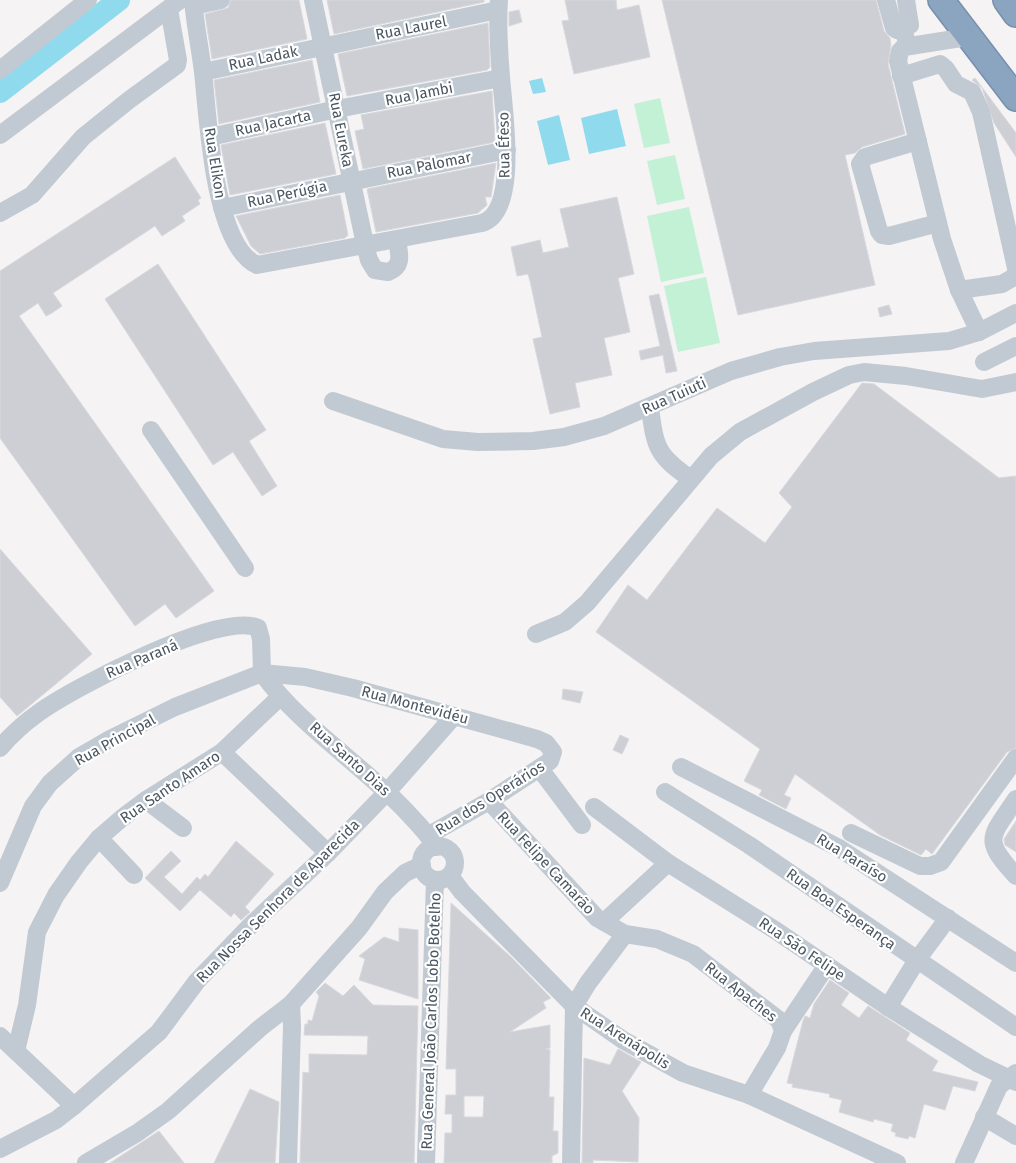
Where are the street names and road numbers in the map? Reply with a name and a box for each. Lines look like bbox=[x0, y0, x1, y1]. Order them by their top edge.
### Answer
street label: Rua Laurel bbox=[374, 12, 449, 44]
street label: Rua Ladak bbox=[227, 42, 300, 74]
street label: Rua Jambi bbox=[384, 79, 454, 109]
street label: Rua Eureka bbox=[325, 91, 357, 169]
street label: Rua Jacarta bbox=[233, 106, 313, 140]
street label: Rua Éfeso bbox=[494, 112, 514, 178]
street label: Rua Elikon bbox=[201, 126, 229, 200]
street label: Rua Palomar bbox=[385, 148, 473, 182]
street label: Rua Perúgia bbox=[245, 177, 329, 211]
street label: Rua Tuiuti bbox=[639, 374, 709, 418]
street label: Rua Paraná bbox=[103, 636, 181, 682]
street label: Rua Montevidéu bbox=[360, 682, 470, 728]
street label: Rua Principal bbox=[71, 710, 159, 770]
street label: Rua Santo Dias bbox=[306, 718, 394, 800]
street label: Rua Santo Amaro bbox=[117, 747, 223, 827]
street label: Rua dos Operários bbox=[432, 757, 548, 839]
street label: Rua Felipe Camarão bbox=[494, 808, 598, 918]
street label: Rua Nossa Senhora de Aparecida bbox=[193, 816, 363, 986]
street label: Rua Paraíso bbox=[813, 830, 891, 886]
street label: Rua Boa Esperança bbox=[783, 865, 899, 953]
street label: Rua General João Carlos Lobo Botelho bbox=[418, 892, 444, 1150]
street label: Rua São Felipe bbox=[756, 914, 848, 984]
street label: Rua Apaches bbox=[701, 958, 781, 1026]
street label: Rua Arenápolis bbox=[577, 1003, 673, 1073]

